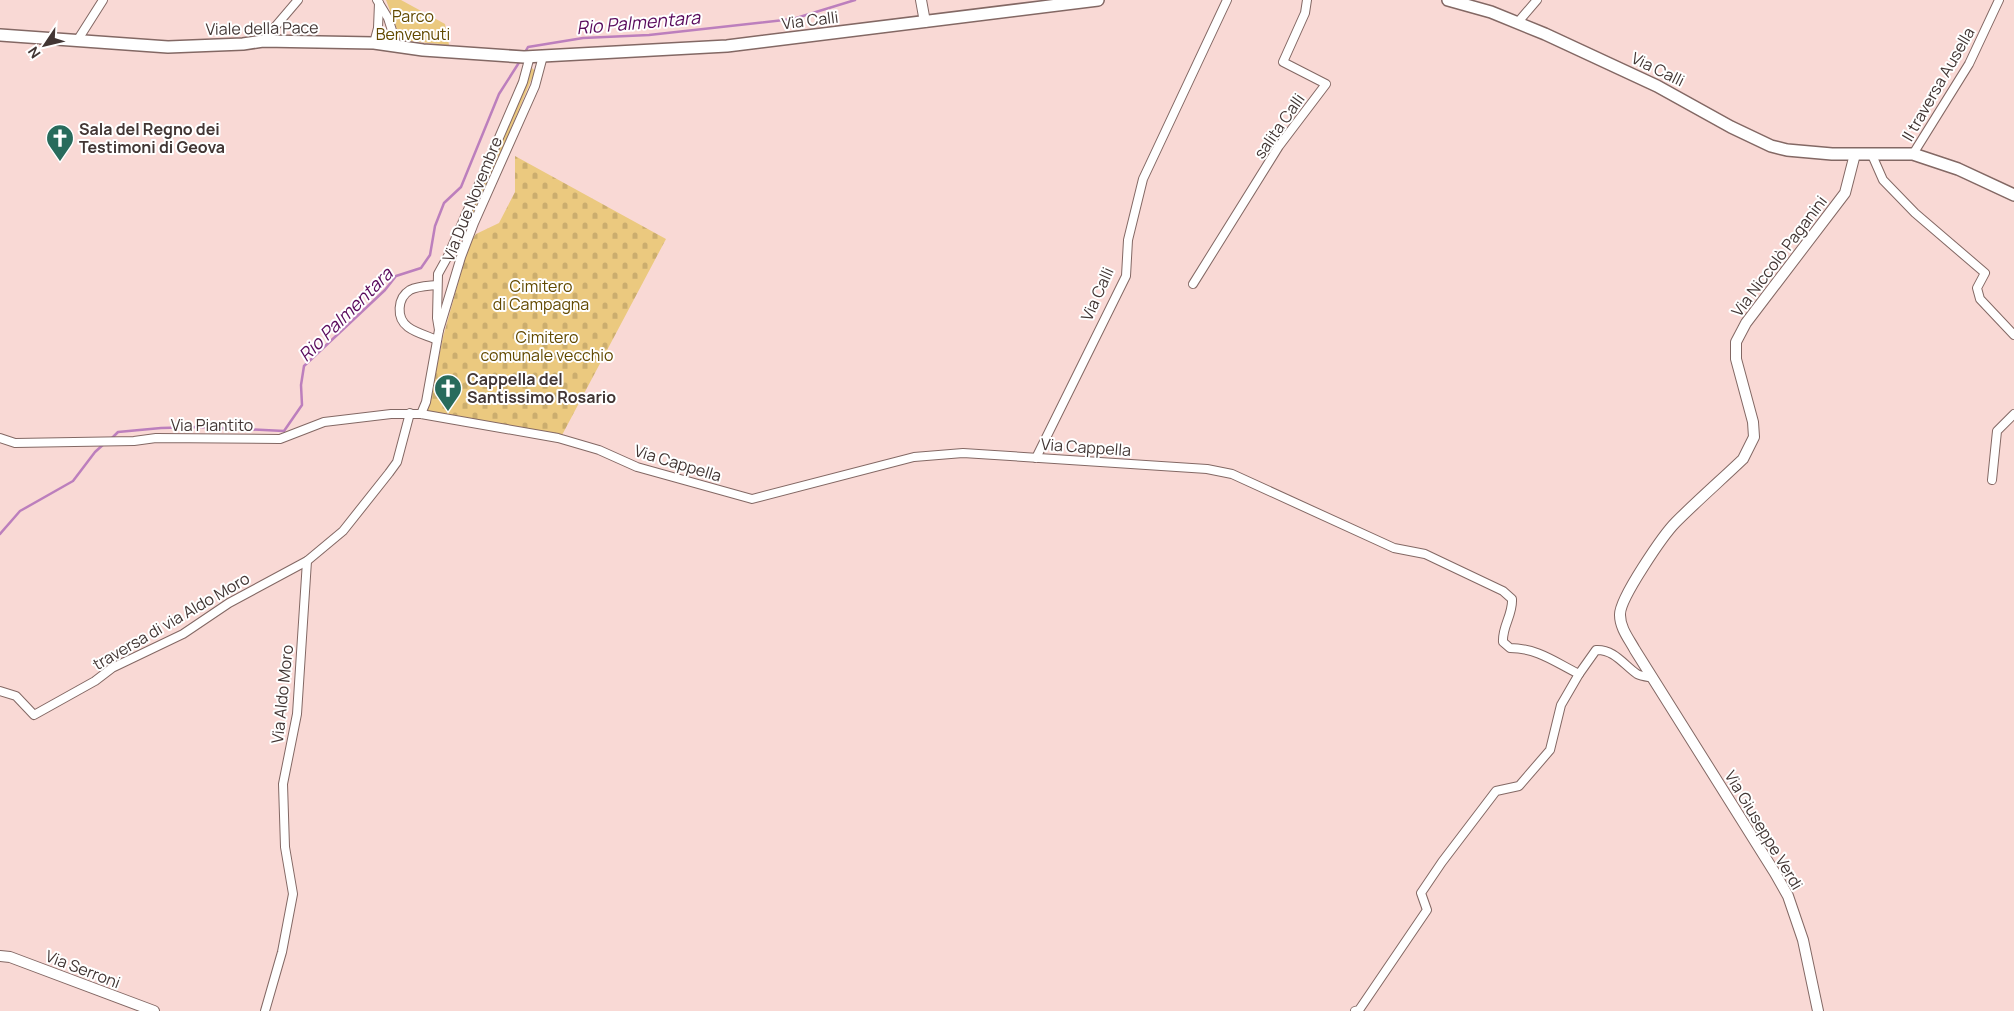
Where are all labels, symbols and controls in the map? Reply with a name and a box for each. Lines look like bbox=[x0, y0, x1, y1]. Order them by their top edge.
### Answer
park label: Parco Benvenuti bbox=[376, 5, 450, 45]
water label: Rio Palmentara bbox=[575, 5, 702, 39]
street label: Via Calli bbox=[781, 6, 839, 34]
street label: Viale della Pace bbox=[205, 16, 319, 40]
north arrow bbox=[20, 20, 70, 70]
street label: II traversa Ausella bbox=[1896, 23, 1980, 145]
text: N bbox=[23, 43, 45, 62]
street label: Via Calli bbox=[1628, 47, 1688, 91]
street label: salita Calli bbox=[1249, 89, 1309, 163]
place label: Sala del Regno dei Testimoni di Geova bbox=[79, 118, 225, 158]
church icon: Sala del Regno dei Testimoni di Geova bbox=[45, 123, 75, 162]
street label: Via Due Novembre bbox=[437, 133, 507, 265]
street label: Via Niccolò Paganini bbox=[1726, 191, 1832, 321]
water label: Rio Palmentara bbox=[293, 261, 398, 366]
street label: Via Calli bbox=[1075, 264, 1119, 324]
park label: Cimitero di Campagna bbox=[493, 275, 589, 315]
park label: Cimitero comunale vecchio bbox=[480, 326, 614, 366]
place label: Cappella del Santissimo Rosario bbox=[467, 368, 616, 408]
church icon: Cappella del Santissimo Rosario bbox=[433, 373, 463, 412]
street label: Via Piantito bbox=[171, 414, 253, 436]
street label: Via Cappella bbox=[1040, 433, 1132, 461]
street label: Via Cappella bbox=[632, 439, 724, 487]
street label: traversa di via Aldo Moro bbox=[88, 567, 254, 675]
street label: Via Aldo Moro bbox=[266, 644, 298, 744]
street label: Via Giuseppe Verdi bbox=[1720, 766, 1808, 894]
street label: Via Serroni bbox=[42, 945, 124, 993]

